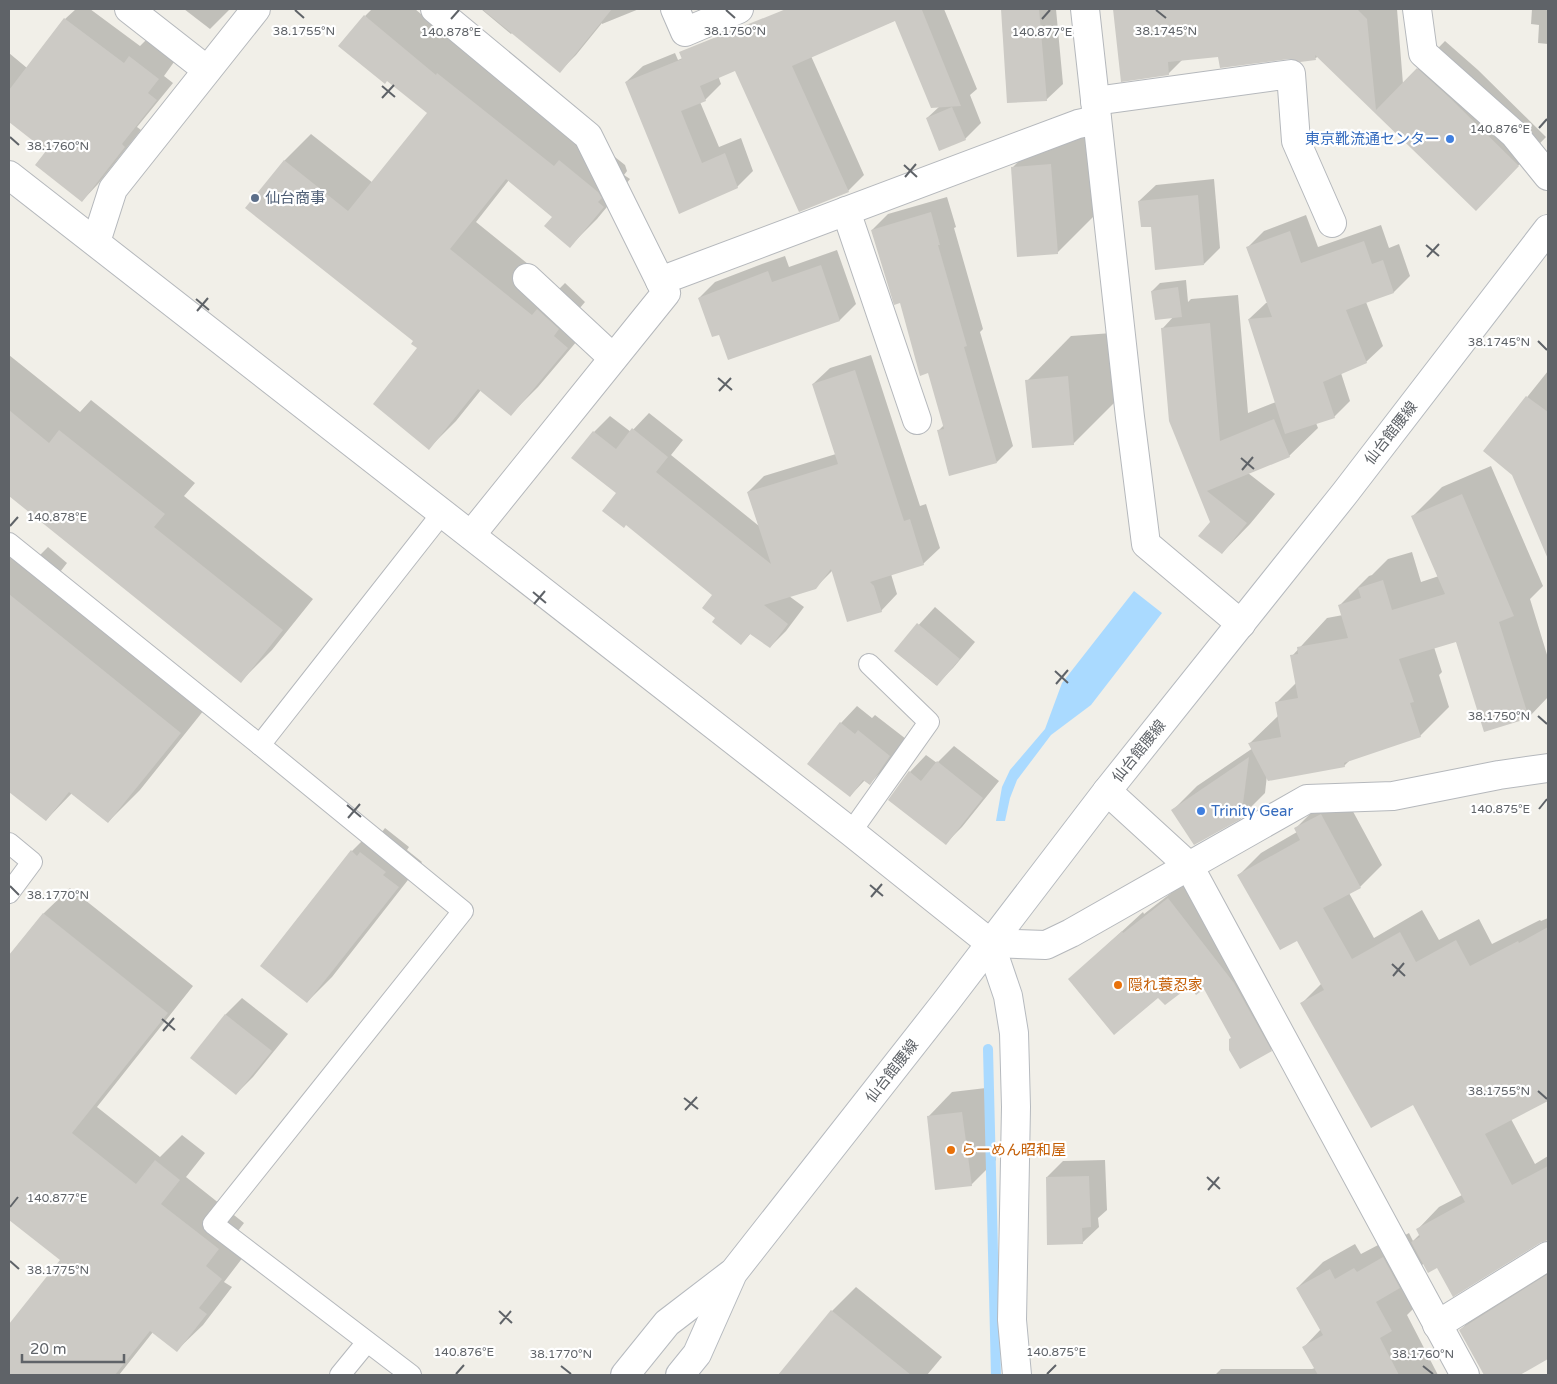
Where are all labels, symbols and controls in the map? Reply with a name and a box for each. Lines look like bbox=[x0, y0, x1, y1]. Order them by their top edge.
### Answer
text: 38.1755°N bbox=[273, 24, 335, 38]
text: 38.1750°N bbox=[704, 24, 766, 38]
text: 38.1745°N bbox=[1135, 24, 1197, 38]
text: 140.878°E bbox=[421, 25, 482, 39]
text: 140.877°E bbox=[1012, 25, 1073, 39]
text: 140.876°E bbox=[1470, 122, 1531, 136]
place label: 東京靴流通センター bbox=[1305, 130, 1440, 148]
marker: 東京靴流通センター bbox=[1444, 133, 1456, 145]
text: 38.1760°N bbox=[27, 139, 89, 153]
place label: 仙台商事 bbox=[265, 189, 325, 207]
marker: 仙台商事 bbox=[249, 192, 261, 204]
text: 38.1745°N bbox=[1468, 335, 1530, 349]
street label: 仙台館腰線 bbox=[1361, 398, 1421, 468]
text: 140.878°E bbox=[27, 510, 88, 524]
text: 38.1750°N bbox=[1468, 709, 1530, 723]
street label: 仙台館腰線 bbox=[1108, 716, 1170, 786]
place label: Trinity Gear bbox=[1211, 802, 1293, 820]
text: 140.875°E bbox=[1470, 802, 1530, 816]
marker: Trinity Gear bbox=[1195, 805, 1207, 817]
text: 38.1770°N bbox=[27, 888, 89, 902]
place label: 隠れ蓑忍家 bbox=[1128, 976, 1203, 994]
marker: 隠れ蓑忍家 bbox=[1112, 979, 1124, 991]
street label: 仙台館腰線 bbox=[862, 1036, 922, 1106]
text: 38.1755°N bbox=[1468, 1084, 1530, 1098]
place label: らーめん昭和屋 bbox=[961, 1141, 1066, 1159]
marker: らーめん昭和屋 bbox=[945, 1144, 957, 1156]
text: 140.877°E bbox=[27, 1191, 88, 1205]
text: 38.1775°N bbox=[27, 1263, 89, 1277]
scale bar bbox=[22, 1332, 125, 1364]
text: 20 m bbox=[30, 1340, 67, 1358]
text: 140.876°E bbox=[434, 1345, 495, 1359]
text: 140.875°E bbox=[1026, 1345, 1086, 1359]
text: 38.1770°N bbox=[530, 1347, 592, 1361]
text: 38.1760°N bbox=[1392, 1347, 1454, 1361]

